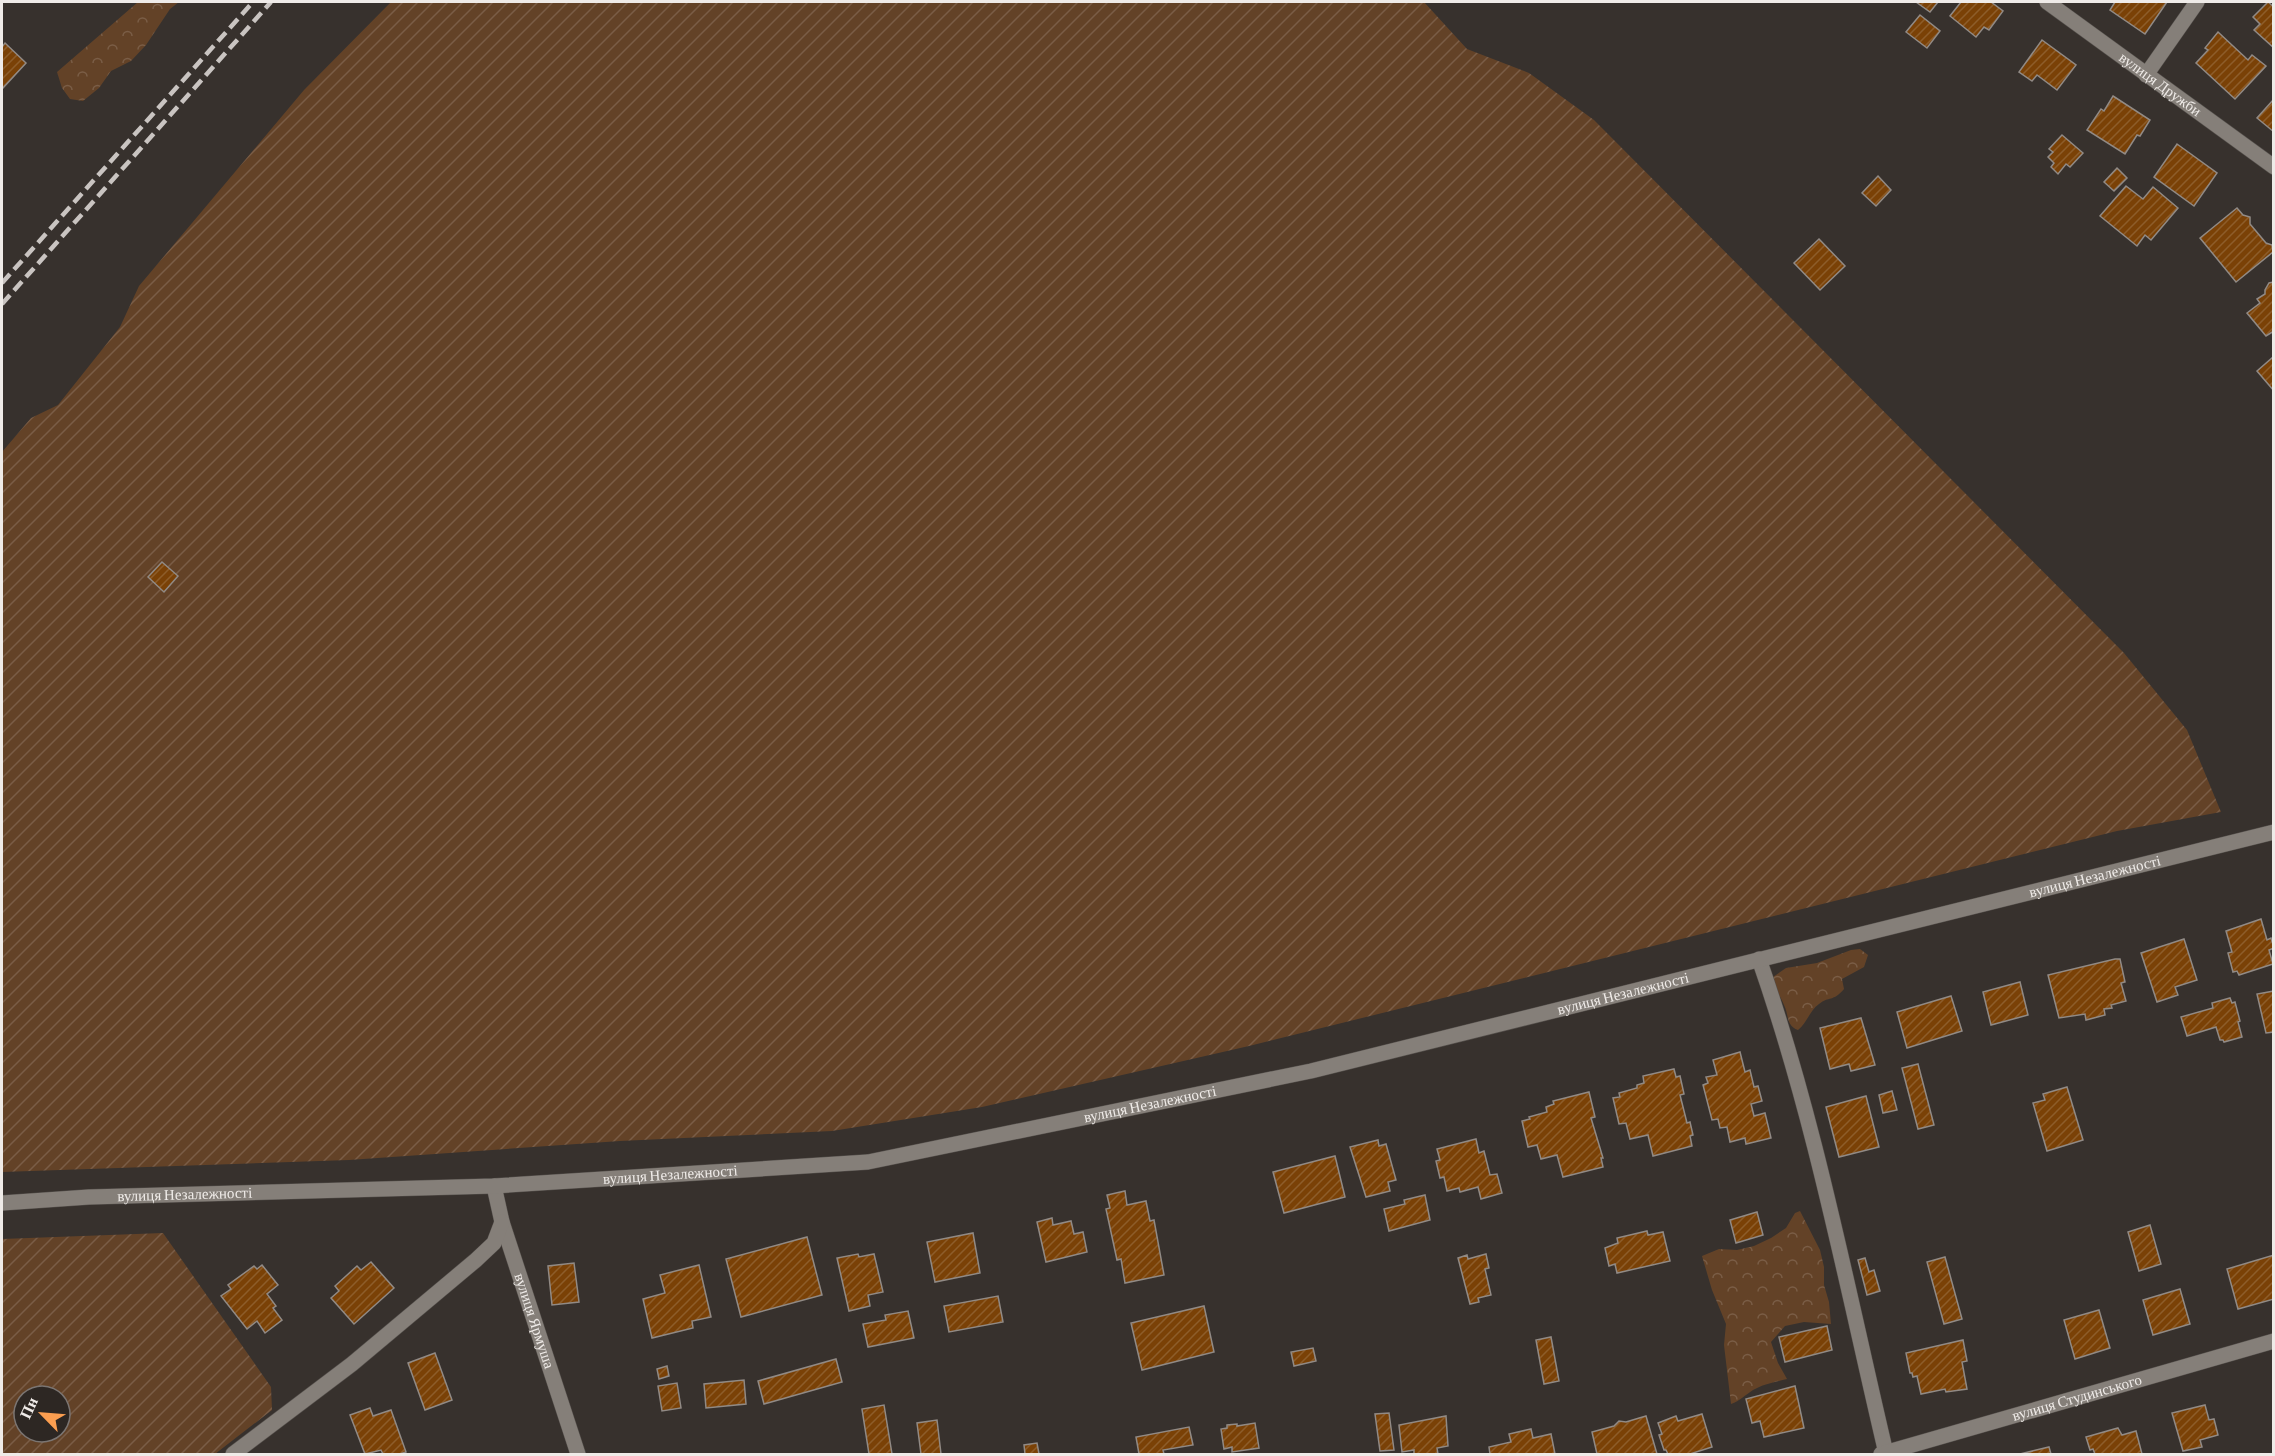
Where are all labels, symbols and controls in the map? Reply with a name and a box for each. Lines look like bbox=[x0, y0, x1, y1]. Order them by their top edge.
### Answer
street label: вулиця Дружби bbox=[2116, 49, 2204, 119]
street label: вулиця Незалежності bbox=[2027, 852, 2162, 900]
street label: вулиця Незалежності bbox=[1556, 970, 1691, 1018]
street label: вулиця Незалежності bbox=[1082, 1083, 1218, 1125]
street label: вулиця Незалежності bbox=[602, 1162, 738, 1187]
street label: вулиця Незалежності bbox=[117, 1185, 252, 1204]
street label: вулиця Ярмуша bbox=[511, 1271, 558, 1371]
street label: вулиця Студинського bbox=[2010, 1371, 2144, 1424]
north arrow bbox=[12, 1384, 72, 1444]
text: Пн bbox=[17, 1394, 41, 1421]

